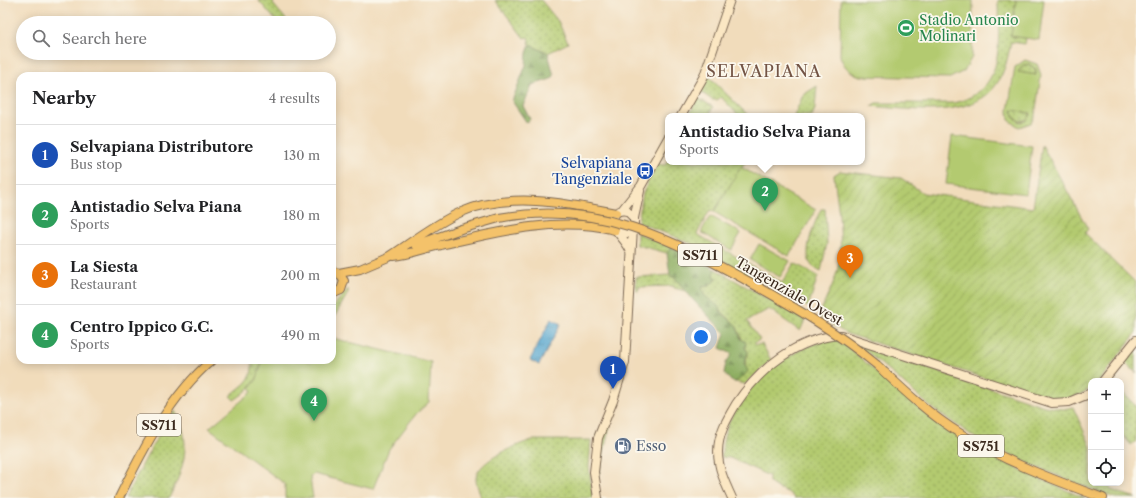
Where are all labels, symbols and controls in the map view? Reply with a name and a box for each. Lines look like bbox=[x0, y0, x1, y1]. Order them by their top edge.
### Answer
place label: Stadio Antonio Molinari bbox=[919, 11, 1019, 45]
search box bbox=[16, 16, 336, 60]
sports icon: Stadio Antonio Molinari bbox=[896, 18, 916, 38]
icon: search bbox=[30, 27, 52, 49]
text: Search here bbox=[62, 29, 147, 48]
district label: SELVAPIANA bbox=[706, 61, 822, 81]
text: Nearby bbox=[32, 88, 96, 108]
text: 4 results bbox=[269, 90, 320, 106]
popup bbox=[665, 113, 865, 165]
text: Antistadio Selva Piana bbox=[679, 122, 851, 141]
text: Selvapiana Distributore bbox=[70, 137, 253, 156]
text: Sports bbox=[679, 141, 719, 157]
text: 1 bbox=[42, 147, 48, 163]
text: 130 m bbox=[284, 147, 320, 163]
place label: Selvapiana Tangenziale bbox=[552, 154, 633, 188]
text: Bus stop bbox=[70, 156, 122, 172]
bus stop icon: Selvapiana Tangenziale bbox=[635, 161, 655, 181]
pin: 2 bbox=[752, 178, 778, 211]
text: Antistadio Selva Piana bbox=[70, 197, 242, 216]
text: 2 bbox=[41, 207, 49, 223]
text: 180 m bbox=[283, 207, 320, 223]
text: Sports bbox=[70, 216, 109, 232]
road number: SS711 bbox=[678, 244, 722, 266]
pin: 3 bbox=[837, 245, 863, 278]
street label: Tangenziale Ovest bbox=[732, 253, 846, 329]
text: La Siesta bbox=[70, 257, 138, 276]
text: 3 bbox=[41, 267, 49, 283]
text: 200 m bbox=[280, 267, 320, 283]
text: Restaurant bbox=[70, 276, 137, 292]
text: Centro Ippico G.C. bbox=[70, 317, 213, 336]
text: 4 bbox=[41, 327, 49, 343]
text: 490 m bbox=[281, 327, 320, 343]
your location bbox=[691, 327, 711, 347]
text: Sports bbox=[70, 336, 109, 352]
pin: 1 bbox=[600, 356, 626, 389]
map controls bbox=[1088, 378, 1124, 486]
button: + bbox=[1088, 378, 1124, 414]
pin: 4 bbox=[301, 388, 327, 421]
road number: SS711 bbox=[137, 414, 181, 436]
button: − bbox=[1088, 414, 1124, 450]
road number: SS751 bbox=[958, 435, 1004, 457]
fuel station icon: Esso bbox=[613, 436, 633, 456]
place label: Esso bbox=[636, 437, 666, 455]
button: locate bbox=[1088, 450, 1124, 486]

